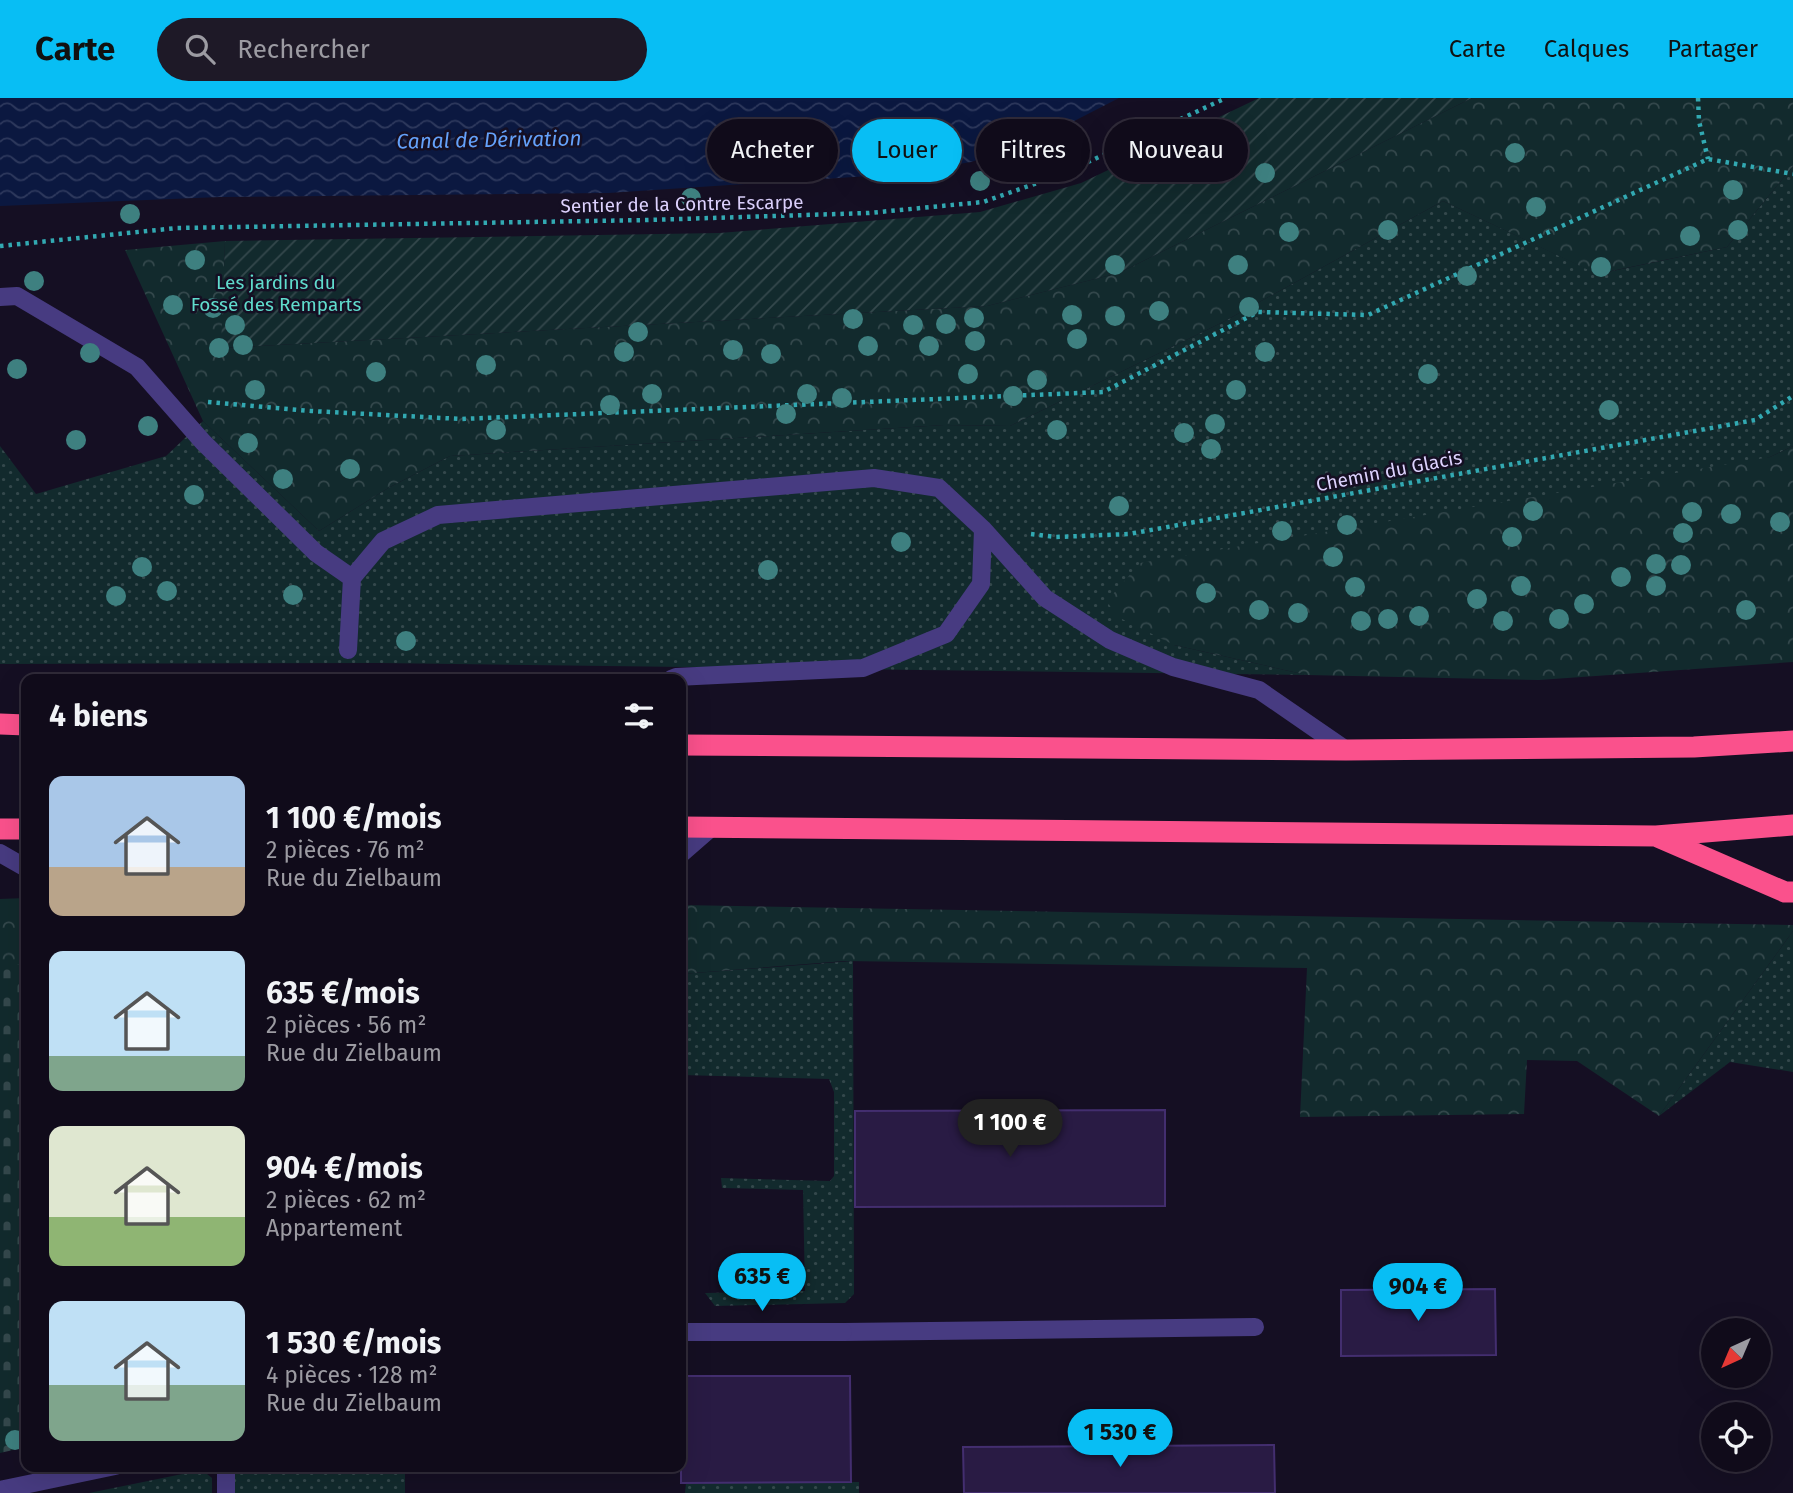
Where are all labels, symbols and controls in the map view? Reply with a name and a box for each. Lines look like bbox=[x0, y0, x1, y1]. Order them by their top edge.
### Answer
search box bbox=[157, 18, 647, 81]
text: Carte bbox=[35, 29, 115, 69]
icon: search bbox=[181, 30, 219, 68]
text: Rechercher bbox=[237, 34, 370, 65]
text: Carte bbox=[1449, 35, 1506, 63]
text: Calques bbox=[1544, 35, 1629, 63]
text: Partager bbox=[1667, 35, 1758, 63]
chip: Acheter bbox=[707, 119, 838, 182]
chip: Louer bbox=[852, 119, 962, 182]
chip: Filtres bbox=[976, 119, 1090, 182]
chip: Nouveau bbox=[1104, 119, 1248, 182]
water label: Canal de Dérivation bbox=[396, 125, 582, 155]
street label: Sentier de la Contre Escarpe bbox=[560, 190, 804, 218]
park label: Les jardins du Fossé des Remparts bbox=[191, 271, 361, 316]
street label: Chemin du Glacis bbox=[1314, 446, 1464, 496]
icon: filters bbox=[620, 697, 658, 735]
text: 4 biens bbox=[49, 698, 148, 734]
text: 1 100 €/mois bbox=[266, 800, 441, 836]
icon: home bbox=[105, 804, 189, 888]
text: 2 pièces · 76 m² bbox=[266, 836, 425, 864]
text: Rue du Zielbaum bbox=[266, 864, 442, 892]
text: 635 €/mois bbox=[266, 975, 420, 1011]
icon: home bbox=[105, 979, 189, 1063]
text: 2 pièces · 56 m² bbox=[266, 1011, 426, 1039]
text: Rue du Zielbaum bbox=[266, 1039, 442, 1067]
pin: 1 100 € bbox=[945, 1100, 1075, 1159]
text: 1 100 € bbox=[974, 1108, 1046, 1136]
text: 904 €/mois bbox=[266, 1150, 423, 1186]
icon: home bbox=[105, 1154, 189, 1238]
text: 2 pièces · 62 m² bbox=[266, 1186, 426, 1214]
text: Appartement bbox=[266, 1214, 402, 1242]
pin: 635 € bbox=[713, 1254, 811, 1313]
text: 635 € bbox=[734, 1262, 790, 1290]
pin: 904 € bbox=[1369, 1264, 1467, 1323]
text: 904 € bbox=[1389, 1272, 1447, 1300]
north arrow bbox=[1701, 1318, 1771, 1388]
map controls bbox=[1701, 1318, 1771, 1472]
text: 1 530 €/mois bbox=[266, 1325, 441, 1361]
icon: home bbox=[105, 1329, 189, 1413]
text: 4 pièces · 128 m² bbox=[266, 1361, 437, 1389]
text: Rue du Zielbaum bbox=[266, 1389, 442, 1417]
button: locate bbox=[1701, 1402, 1771, 1472]
pin: 1 530 € bbox=[1055, 1410, 1185, 1469]
text: 1 530 € bbox=[1084, 1418, 1156, 1446]

